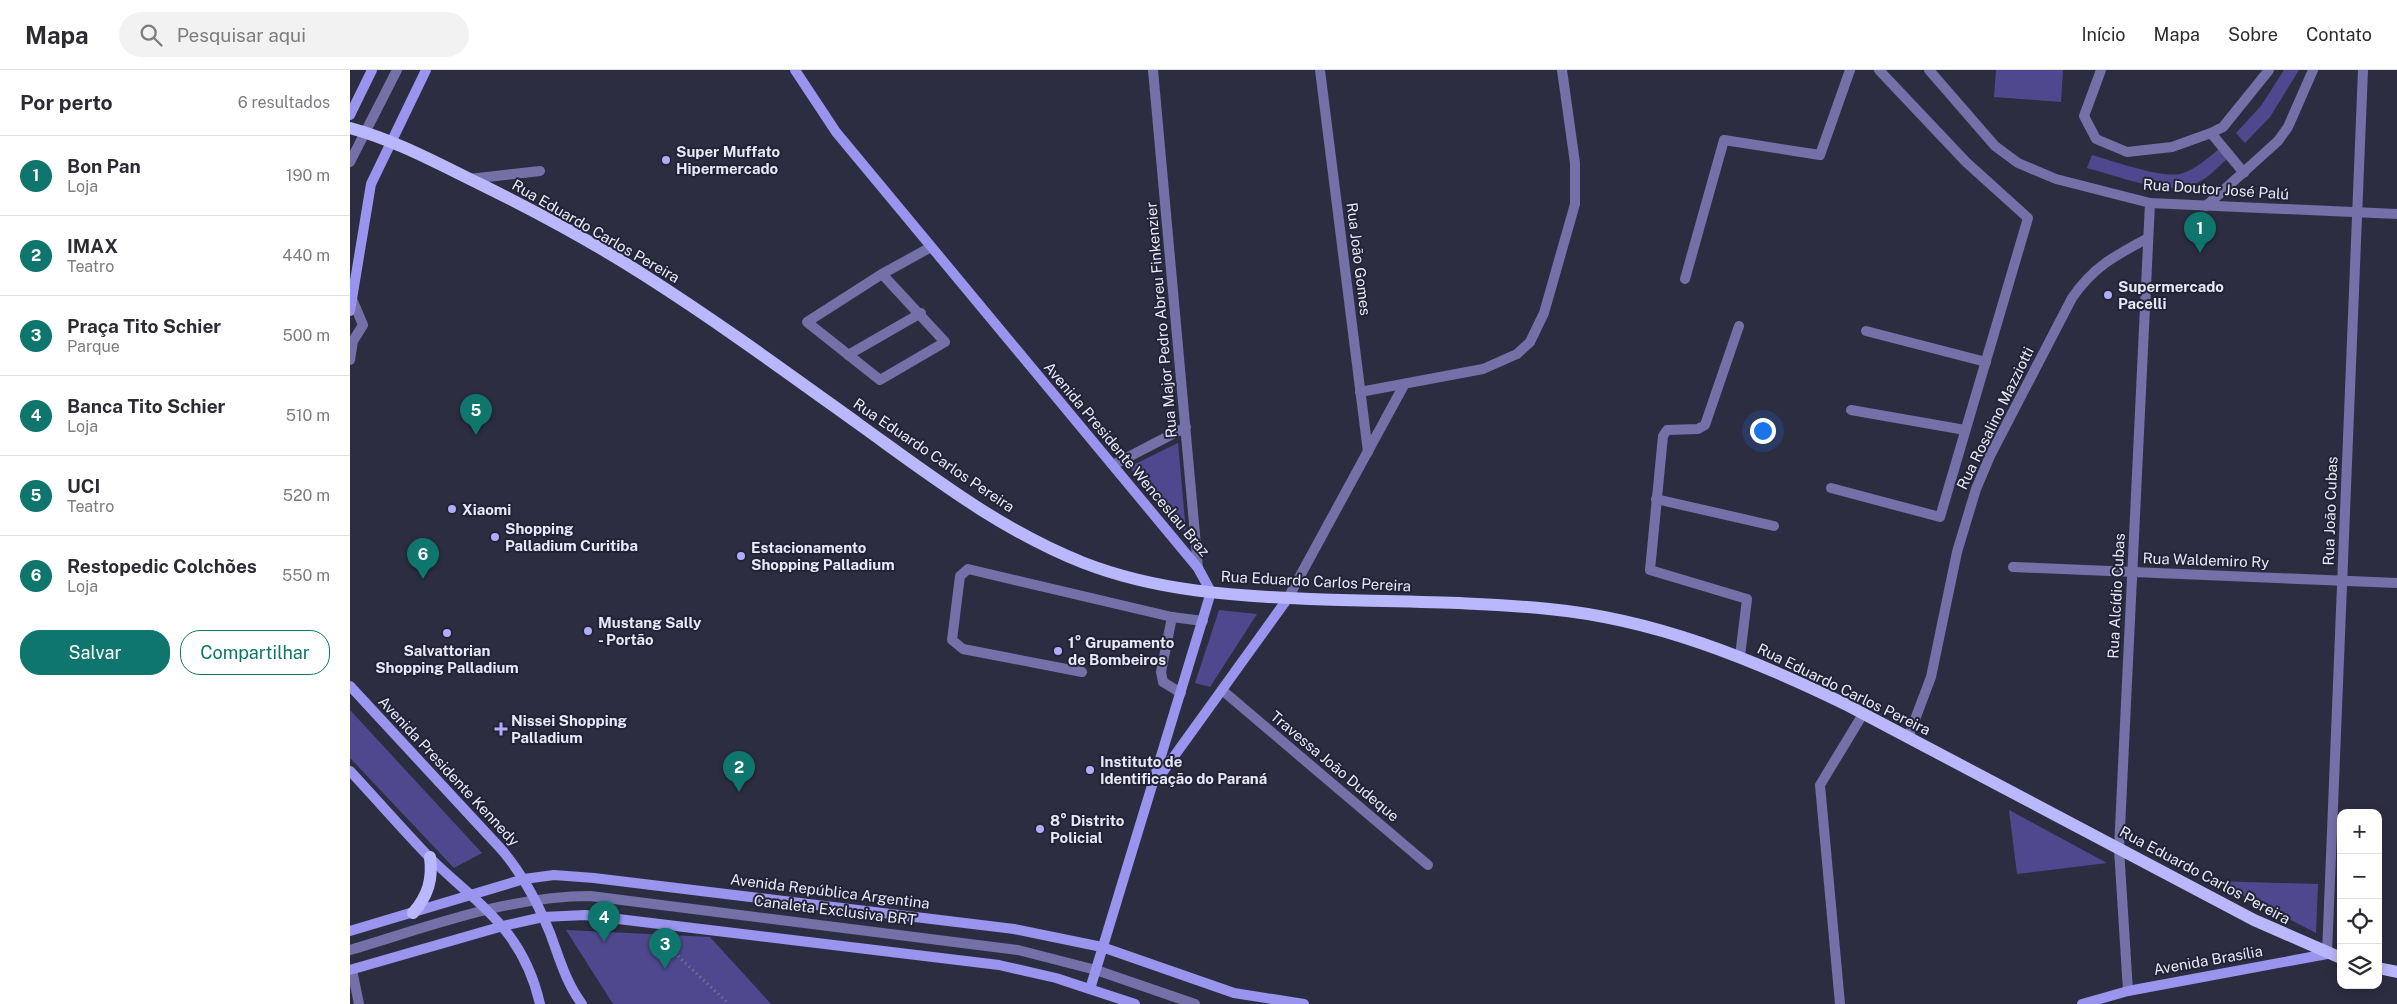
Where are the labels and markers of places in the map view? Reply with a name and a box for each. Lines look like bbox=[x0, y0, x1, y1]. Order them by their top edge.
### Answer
place label: Super Muffato Hipermercado bbox=[676, 143, 781, 177]
marker: Super Muffato Hipermercado bbox=[660, 154, 672, 166]
pin: 1 bbox=[2184, 212, 2216, 253]
place label: Supermercado Pacelli bbox=[2118, 278, 2224, 312]
marker: Supermercado Pacelli bbox=[2102, 289, 2114, 301]
pin: 5 bbox=[460, 394, 492, 435]
place label: Xiaomi bbox=[462, 501, 511, 518]
marker: Xiaomi bbox=[446, 503, 458, 515]
place label: Shopping Palladium Curitiba bbox=[505, 520, 638, 554]
marker: Shopping Palladium Curitiba bbox=[489, 531, 501, 543]
pin: 6 bbox=[407, 538, 439, 579]
place label: Estacionamento Shopping Palladium bbox=[751, 539, 895, 573]
marker: Estacionamento Shopping Palladium bbox=[735, 550, 747, 562]
place label: Mustang Sally - Portão bbox=[598, 614, 702, 648]
marker: Mustang Sally - Portão bbox=[582, 625, 594, 637]
marker: Salvattorian Shopping Palladium bbox=[441, 627, 453, 639]
place label: 1° Grupamento de Bombeiros bbox=[1068, 634, 1175, 668]
place label: Salvattorian Shopping Palladium bbox=[375, 642, 519, 676]
marker: 1° Grupamento de Bombeiros bbox=[1052, 645, 1064, 657]
place label: Nissei Shopping Palladium bbox=[511, 712, 628, 746]
marker: Nissei Shopping Palladium bbox=[495, 723, 507, 735]
pin: 2 bbox=[723, 751, 755, 792]
place label: Instituto de Identificação do Paraná bbox=[1100, 753, 1267, 787]
marker: Instituto de Identificação do Paraná bbox=[1084, 764, 1096, 776]
place label: 8° Distrito Policial bbox=[1050, 812, 1125, 846]
marker: 8° Distrito Policial bbox=[1034, 823, 1046, 835]
pin: 4 bbox=[588, 901, 620, 942]
pin: 3 bbox=[649, 928, 681, 969]

